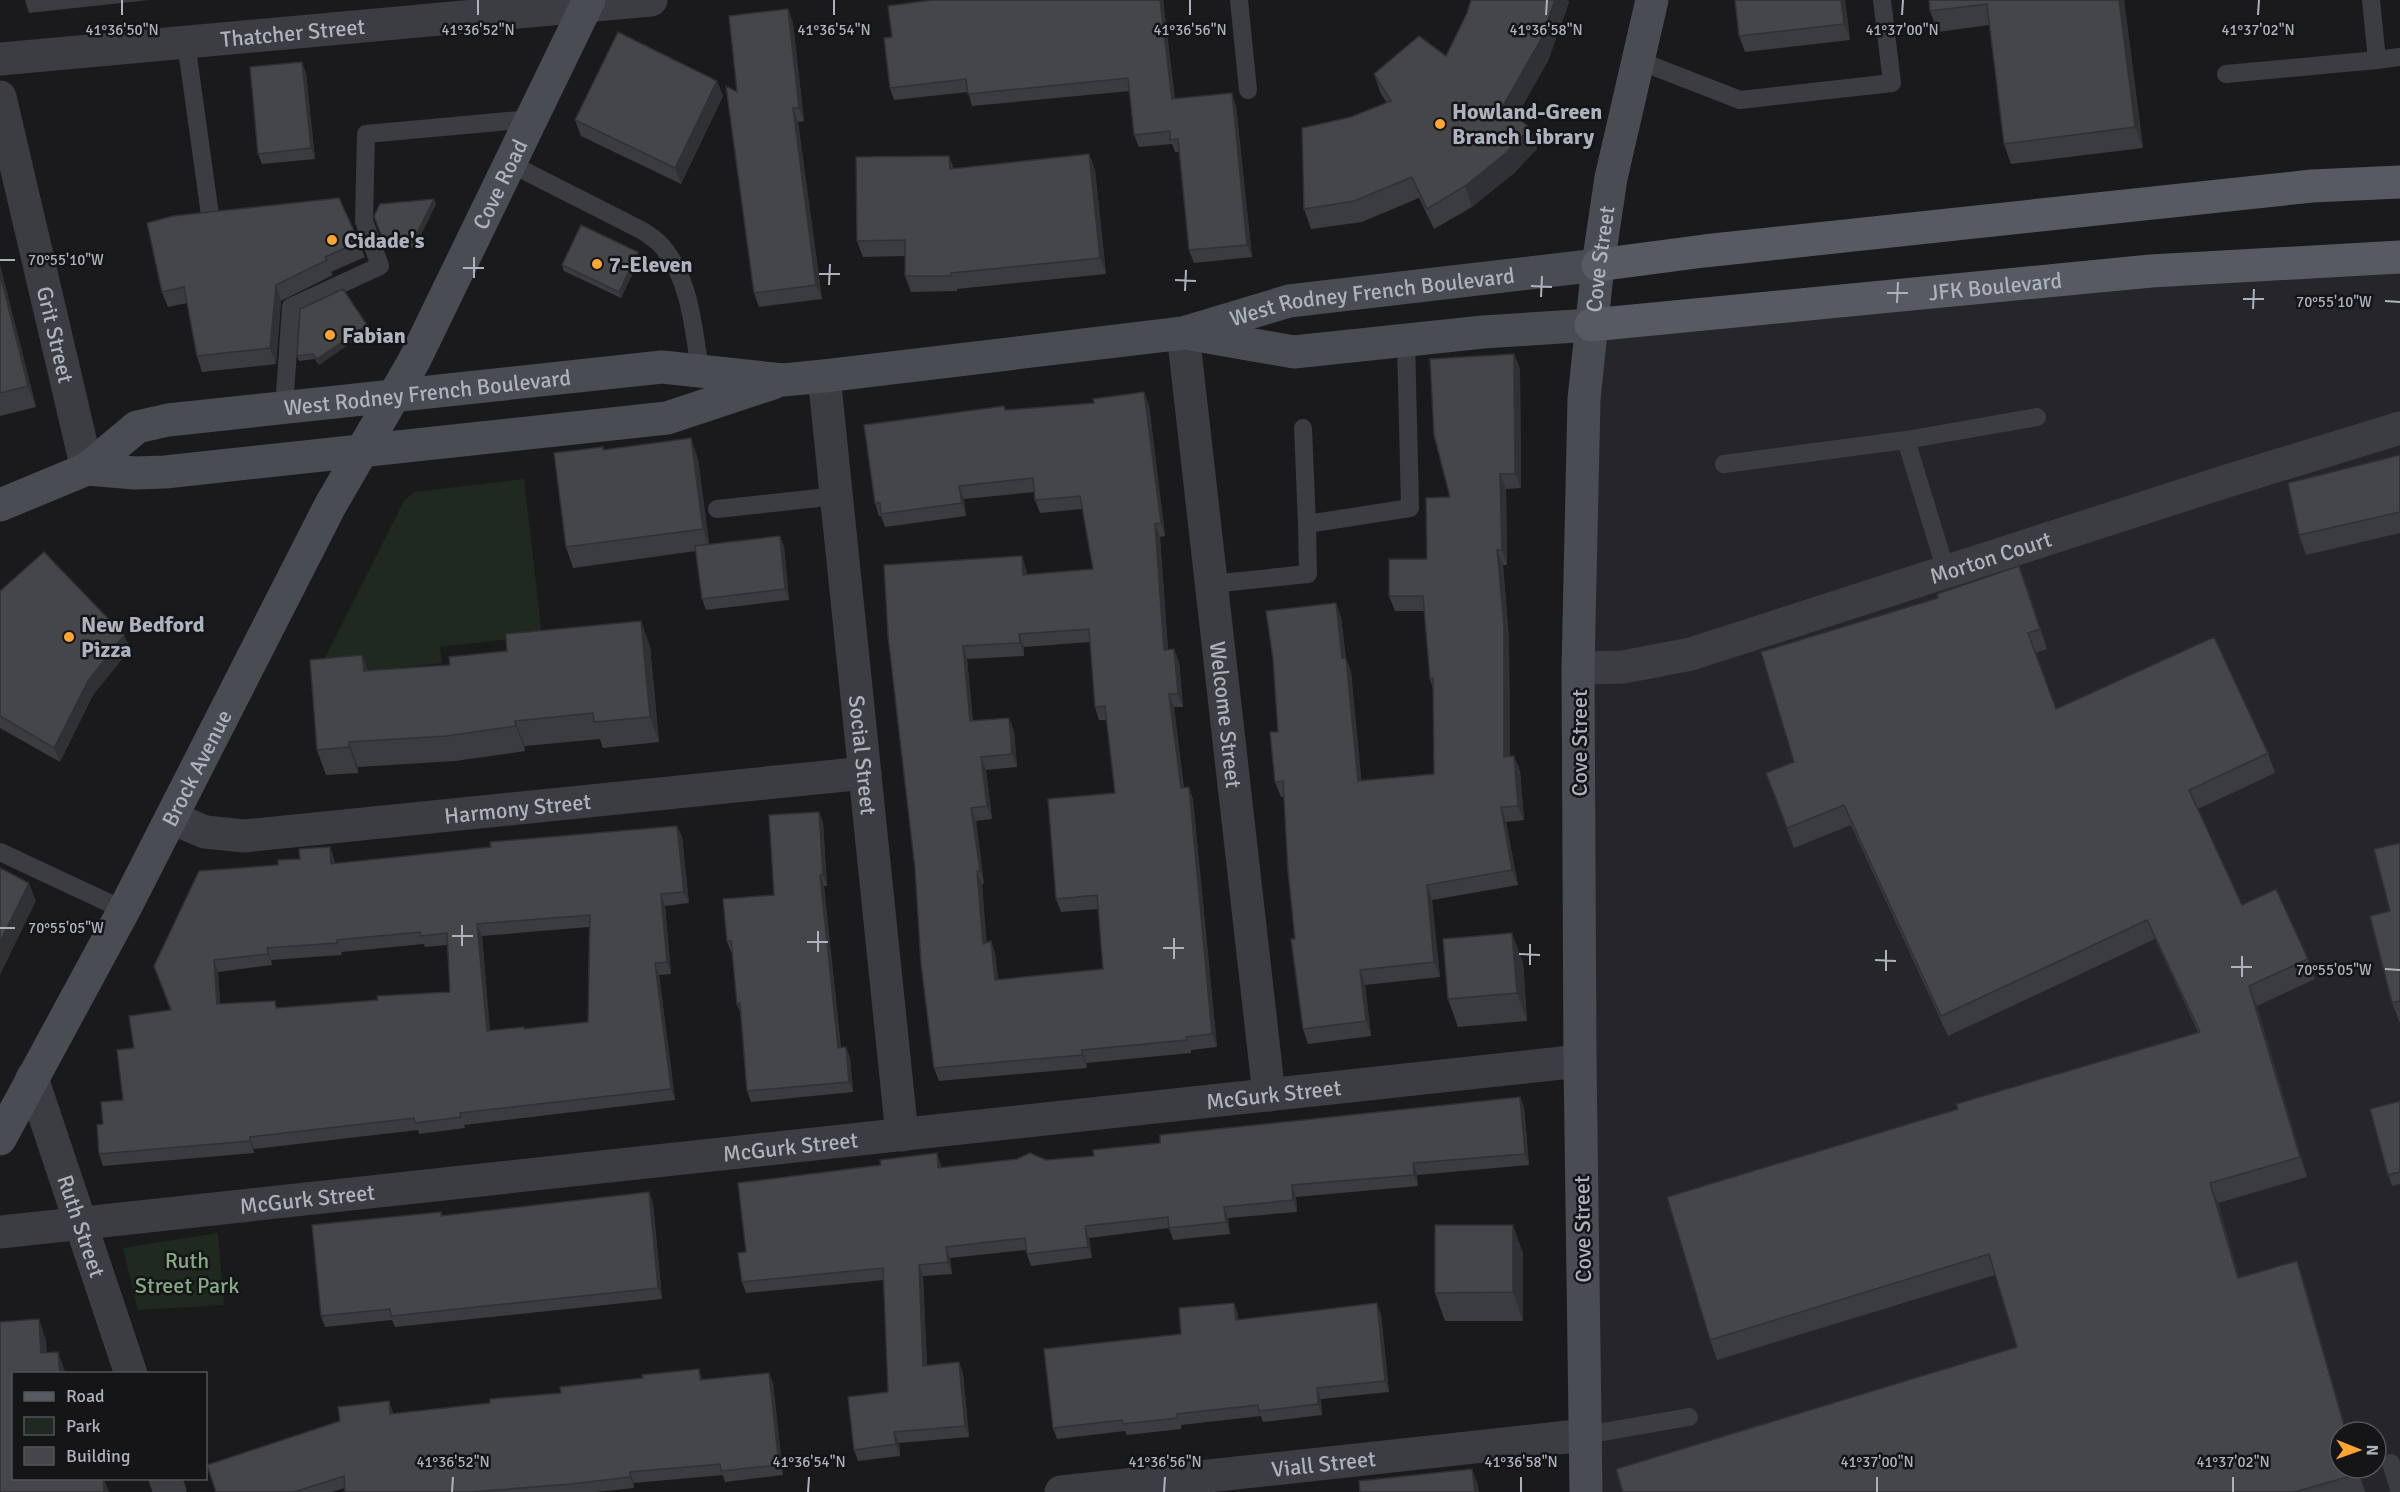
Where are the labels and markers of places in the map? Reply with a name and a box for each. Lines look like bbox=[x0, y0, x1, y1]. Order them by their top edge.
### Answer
place label: Howland-Green Branch Library bbox=[1452, 98, 1602, 150]
marker: Howland-Green Branch Library bbox=[1433, 117, 1447, 131]
place label: Cidade's bbox=[344, 227, 425, 254]
marker: Cidade's bbox=[325, 233, 339, 247]
place label: 7-Eleven bbox=[609, 251, 692, 278]
marker: 7-Eleven bbox=[590, 257, 604, 271]
place label: Fabian bbox=[342, 322, 406, 349]
marker: Fabian bbox=[323, 328, 337, 342]
place label: New Bedford Pizza bbox=[81, 611, 205, 663]
marker: New Bedford Pizza bbox=[62, 630, 76, 644]

